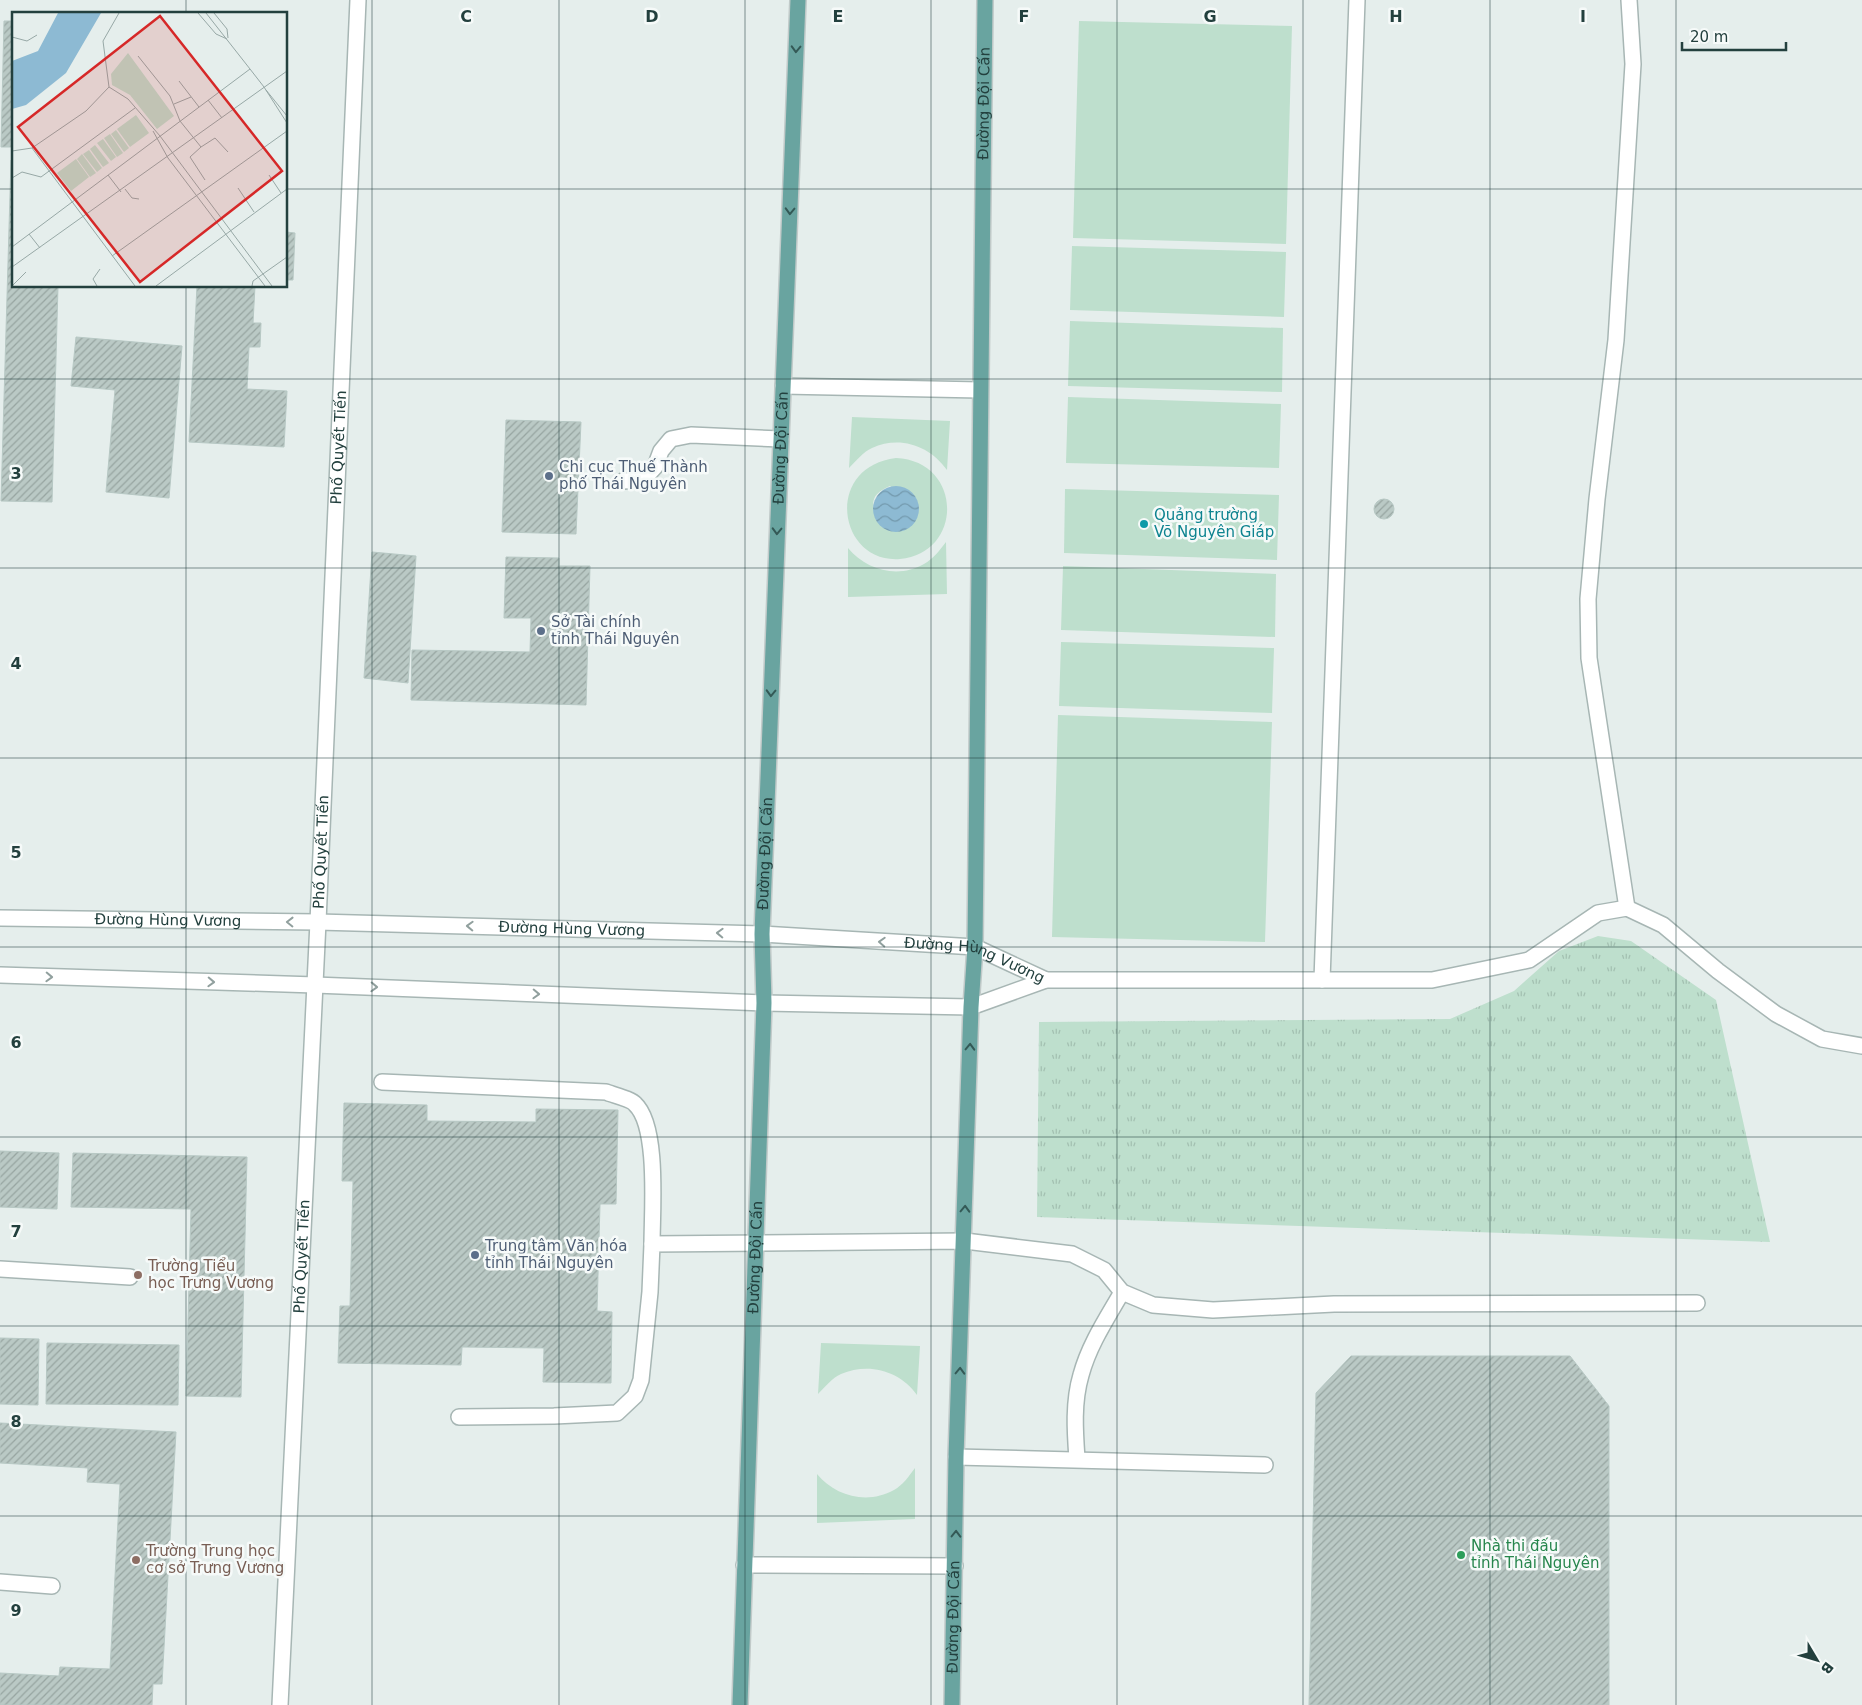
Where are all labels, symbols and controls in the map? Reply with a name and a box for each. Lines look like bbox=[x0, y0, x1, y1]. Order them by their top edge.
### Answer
text: C bbox=[460, 7, 472, 26]
text: D bbox=[645, 7, 659, 26]
text: E bbox=[833, 7, 843, 26]
text: F bbox=[1019, 7, 1029, 26]
text: G bbox=[1203, 7, 1217, 26]
text: H bbox=[1389, 7, 1403, 26]
text: I bbox=[1580, 7, 1586, 26]
inset map bbox=[12, 12, 288, 288]
scale bar bbox=[1682, 20, 1786, 52]
text: 20 m bbox=[1690, 28, 1728, 46]
one-way arrow bbox=[790, 45, 801, 53]
street label: Đường Đội Cấn bbox=[974, 47, 994, 160]
one-way arrow bbox=[784, 207, 795, 215]
street label: Phố Quyết Tiến bbox=[327, 390, 350, 505]
street label: Đường Đội Cấn bbox=[770, 391, 792, 505]
place label: Chi cục Thuế Thành phố Thái Nguyên bbox=[559, 458, 708, 493]
text: 3 bbox=[10, 464, 22, 483]
marker: Chi cục Thuế Thành phố Thái Nguyên bbox=[543, 470, 555, 482]
place label: Quảng trường Võ Nguyên Giáp bbox=[1154, 506, 1274, 541]
marker: Quảng trường Võ Nguyên Giáp bbox=[1138, 518, 1150, 530]
one-way arrow bbox=[772, 527, 783, 535]
place label: Sở Tài chính tỉnh Thái Nguyên bbox=[551, 613, 680, 648]
marker: Sở Tài chính tỉnh Thái Nguyên bbox=[535, 625, 547, 637]
text: 4 bbox=[10, 654, 22, 673]
one-way arrow bbox=[766, 690, 777, 698]
street label: Phố Quyết Tiến bbox=[310, 795, 333, 909]
street label: Đường Đội Cấn bbox=[754, 797, 776, 910]
text: 5 bbox=[10, 843, 22, 862]
street label: Đường Hùng Vương bbox=[94, 910, 241, 930]
one-way arrow bbox=[285, 916, 293, 927]
street label: Đường Hùng Vương bbox=[498, 918, 645, 940]
one-way arrow bbox=[465, 921, 473, 931]
one-way arrow bbox=[715, 928, 723, 939]
street label: Đường Hùng Vương bbox=[904, 934, 1048, 987]
one-way arrow bbox=[878, 936, 886, 947]
one-way arrow bbox=[45, 971, 53, 982]
one-way arrow bbox=[207, 976, 215, 987]
one-way arrow bbox=[370, 982, 378, 993]
one-way arrow bbox=[532, 989, 540, 999]
text: 6 bbox=[10, 1033, 22, 1052]
one-way arrow bbox=[965, 1042, 975, 1050]
street label: Phố Quyết Tiến bbox=[290, 1199, 314, 1314]
street label: Đường Đội Cấn bbox=[744, 1200, 766, 1314]
one-way arrow bbox=[960, 1205, 971, 1213]
text: 7 bbox=[10, 1222, 22, 1241]
place label: Trung tâm Văn hóa tỉnh Thái Nguyên bbox=[484, 1237, 628, 1272]
marker: Trung tâm Văn hóa tỉnh Thái Nguyên bbox=[469, 1249, 481, 1261]
place label: Trường Tiểu học Trưng Vương bbox=[147, 1257, 274, 1292]
marker: Trường Tiểu học Trưng Vương bbox=[132, 1269, 144, 1281]
one-way arrow bbox=[954, 1367, 965, 1375]
text: 8 bbox=[10, 1412, 22, 1431]
one-way arrow bbox=[951, 1530, 961, 1538]
place label: Nhà thi đấu tỉnh Thái Nguyên bbox=[1471, 1537, 1600, 1572]
place label: Trường Trung học cơ sở Trưng Vương bbox=[145, 1542, 284, 1577]
marker: Nhà thi đấu tỉnh Thái Nguyên bbox=[1455, 1549, 1467, 1561]
marker: Trường Trung học cơ sở Trưng Vương bbox=[130, 1554, 142, 1566]
street label: Đường Đội Cấn bbox=[944, 1560, 963, 1674]
text: 9 bbox=[10, 1601, 22, 1620]
north arrow bbox=[1792, 1635, 1842, 1685]
text: B bbox=[1818, 1659, 1837, 1677]

